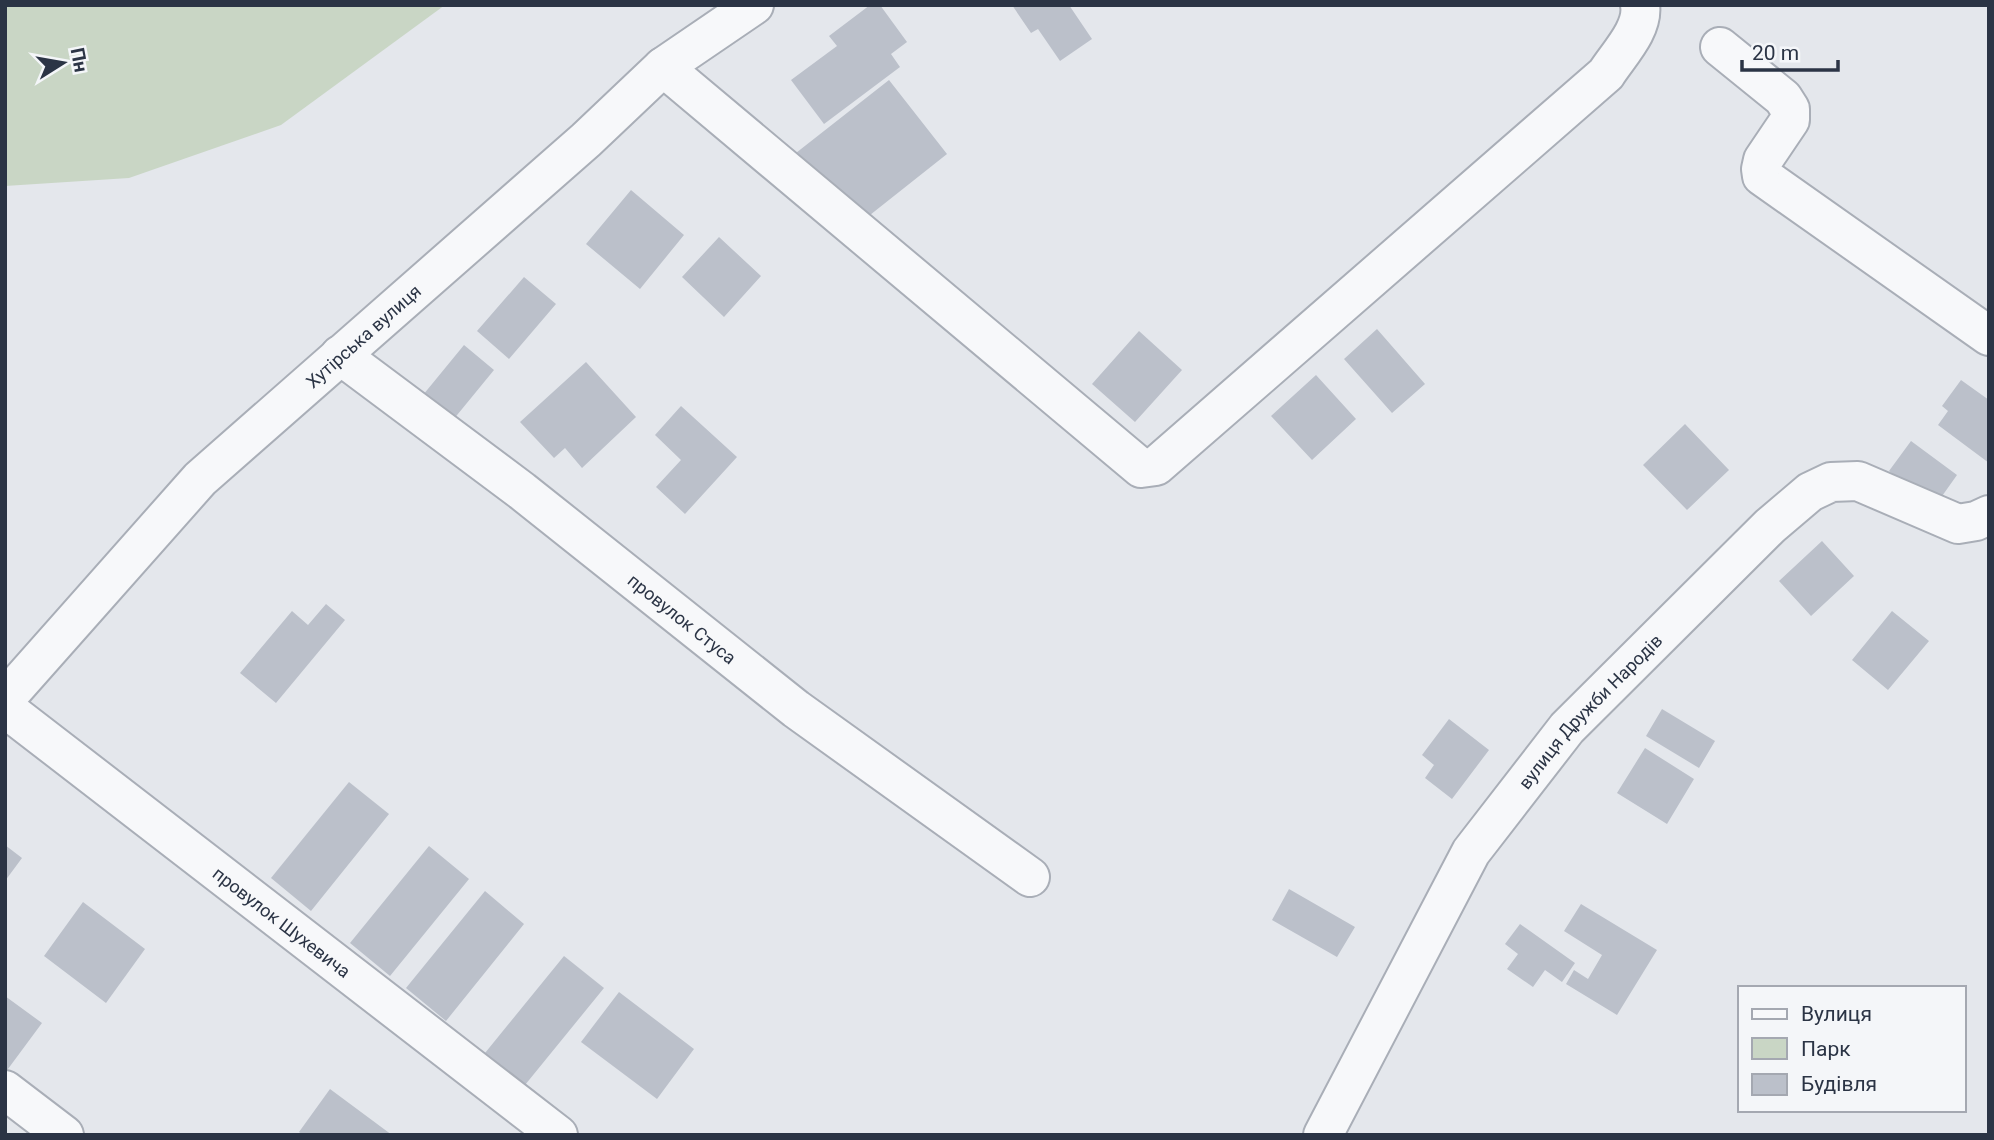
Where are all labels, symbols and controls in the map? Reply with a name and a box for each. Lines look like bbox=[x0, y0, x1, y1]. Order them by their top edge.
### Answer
north arrow bbox=[28, 28, 98, 98]
scale bar bbox=[1742, 28, 1838, 72]
text: 20 m bbox=[1752, 41, 1799, 65]
text: Пн bbox=[66, 46, 93, 74]
street label: Хутірська вулиця bbox=[301, 280, 425, 392]
street label: провулок Стуса bbox=[624, 569, 740, 668]
street label: вулиця Дружби Народів bbox=[1514, 629, 1666, 793]
street label: провулок Шухевича bbox=[209, 862, 355, 982]
legend bbox=[1738, 986, 1966, 1112]
text: Вулиця bbox=[1801, 1002, 1872, 1026]
text: Парк bbox=[1801, 1037, 1851, 1061]
text: Будівля bbox=[1801, 1072, 1877, 1096]

